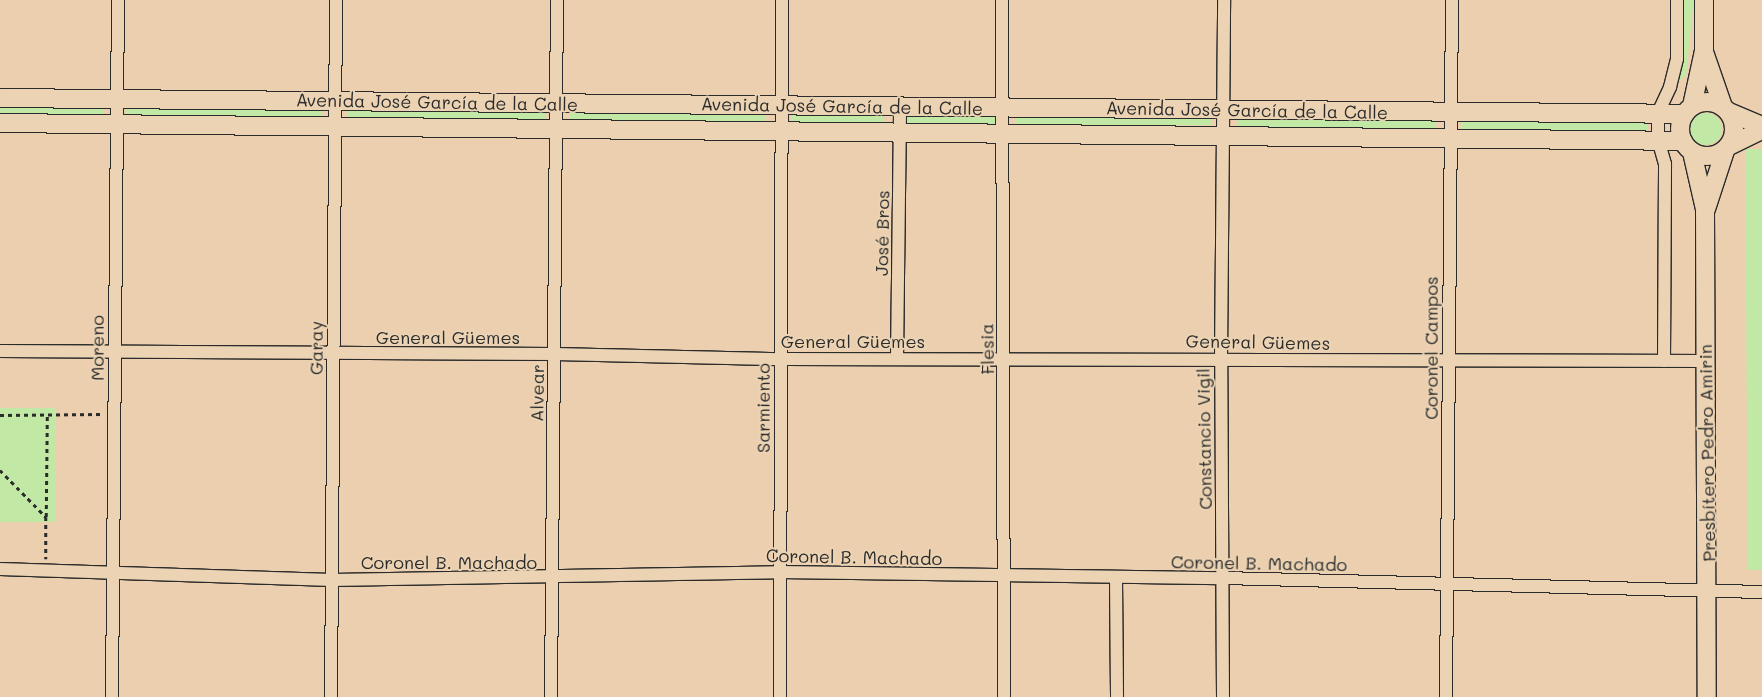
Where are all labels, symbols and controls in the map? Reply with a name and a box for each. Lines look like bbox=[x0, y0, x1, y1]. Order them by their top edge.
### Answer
street label: Avenida José García de la Calle bbox=[296, 89, 578, 115]
street label: Avenida José García de la Calle bbox=[701, 93, 983, 119]
street label: Avenida José García de la Calle bbox=[1106, 97, 1388, 123]
street label: José Bros bbox=[870, 190, 894, 276]
street label: Coronel Campos bbox=[1420, 276, 1442, 420]
street label: Moreno bbox=[86, 315, 108, 381]
street label: Garay bbox=[305, 321, 327, 375]
street label: Flesia bbox=[976, 323, 998, 375]
street label: General Güemes bbox=[376, 326, 520, 348]
street label: General Güemes bbox=[781, 330, 925, 352]
street label: General Güemes bbox=[1185, 330, 1331, 354]
street label: Presbítero Pedro Amirin bbox=[1694, 344, 1720, 562]
street label: Sarmiento bbox=[752, 363, 774, 453]
street label: Alvear bbox=[526, 364, 548, 422]
street label: Constancio Vigil bbox=[1192, 368, 1216, 510]
street label: Coronel B. Machado bbox=[766, 545, 942, 569]
street label: Coronel B. Machado bbox=[361, 551, 537, 573]
street label: Coronel B. Machado bbox=[1171, 551, 1347, 575]

